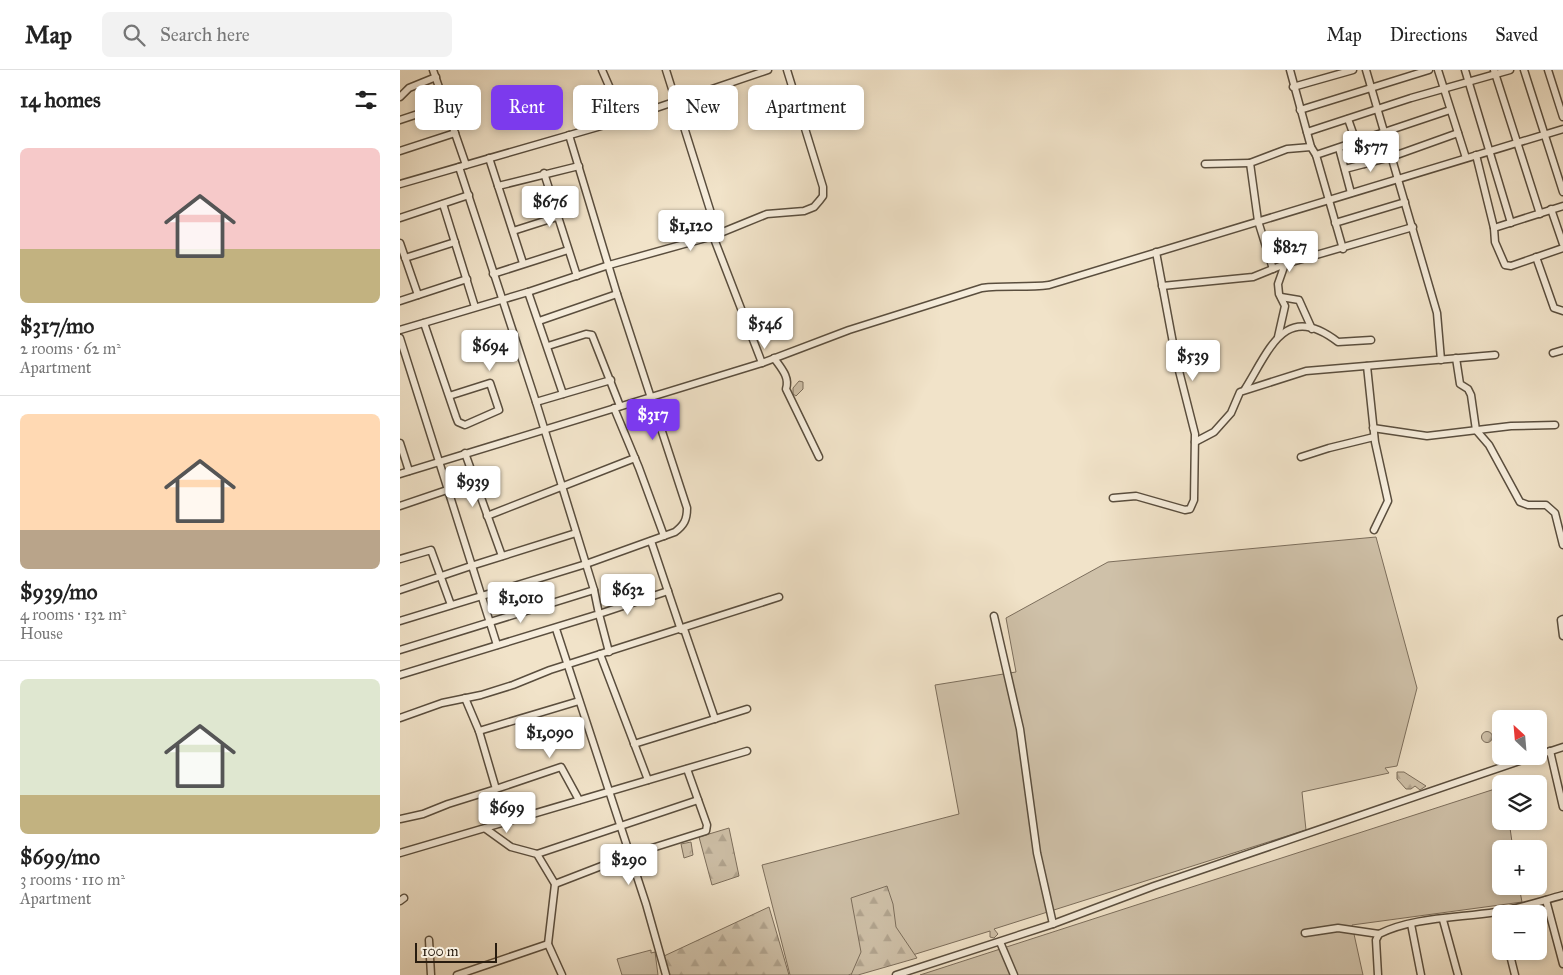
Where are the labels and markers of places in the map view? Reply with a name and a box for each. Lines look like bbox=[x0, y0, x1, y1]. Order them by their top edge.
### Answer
pin: $577 bbox=[1341, 131, 1401, 173]
pin: $676 bbox=[520, 186, 580, 228]
pin: $1,120 bbox=[650, 210, 732, 252]
pin: $827 bbox=[1260, 230, 1320, 273]
pin: $546 bbox=[735, 308, 795, 350]
pin: $694 bbox=[460, 330, 520, 372]
pin: $539 bbox=[1163, 340, 1223, 382]
pin: $317 bbox=[623, 398, 683, 441]
pin: $939 bbox=[443, 466, 503, 508]
pin: $632 bbox=[598, 574, 658, 616]
pin: $1,010 bbox=[480, 582, 562, 624]
pin: $1,090 bbox=[509, 716, 591, 759]
pin: $699 bbox=[477, 792, 537, 834]
pin: $290 bbox=[599, 844, 659, 886]

